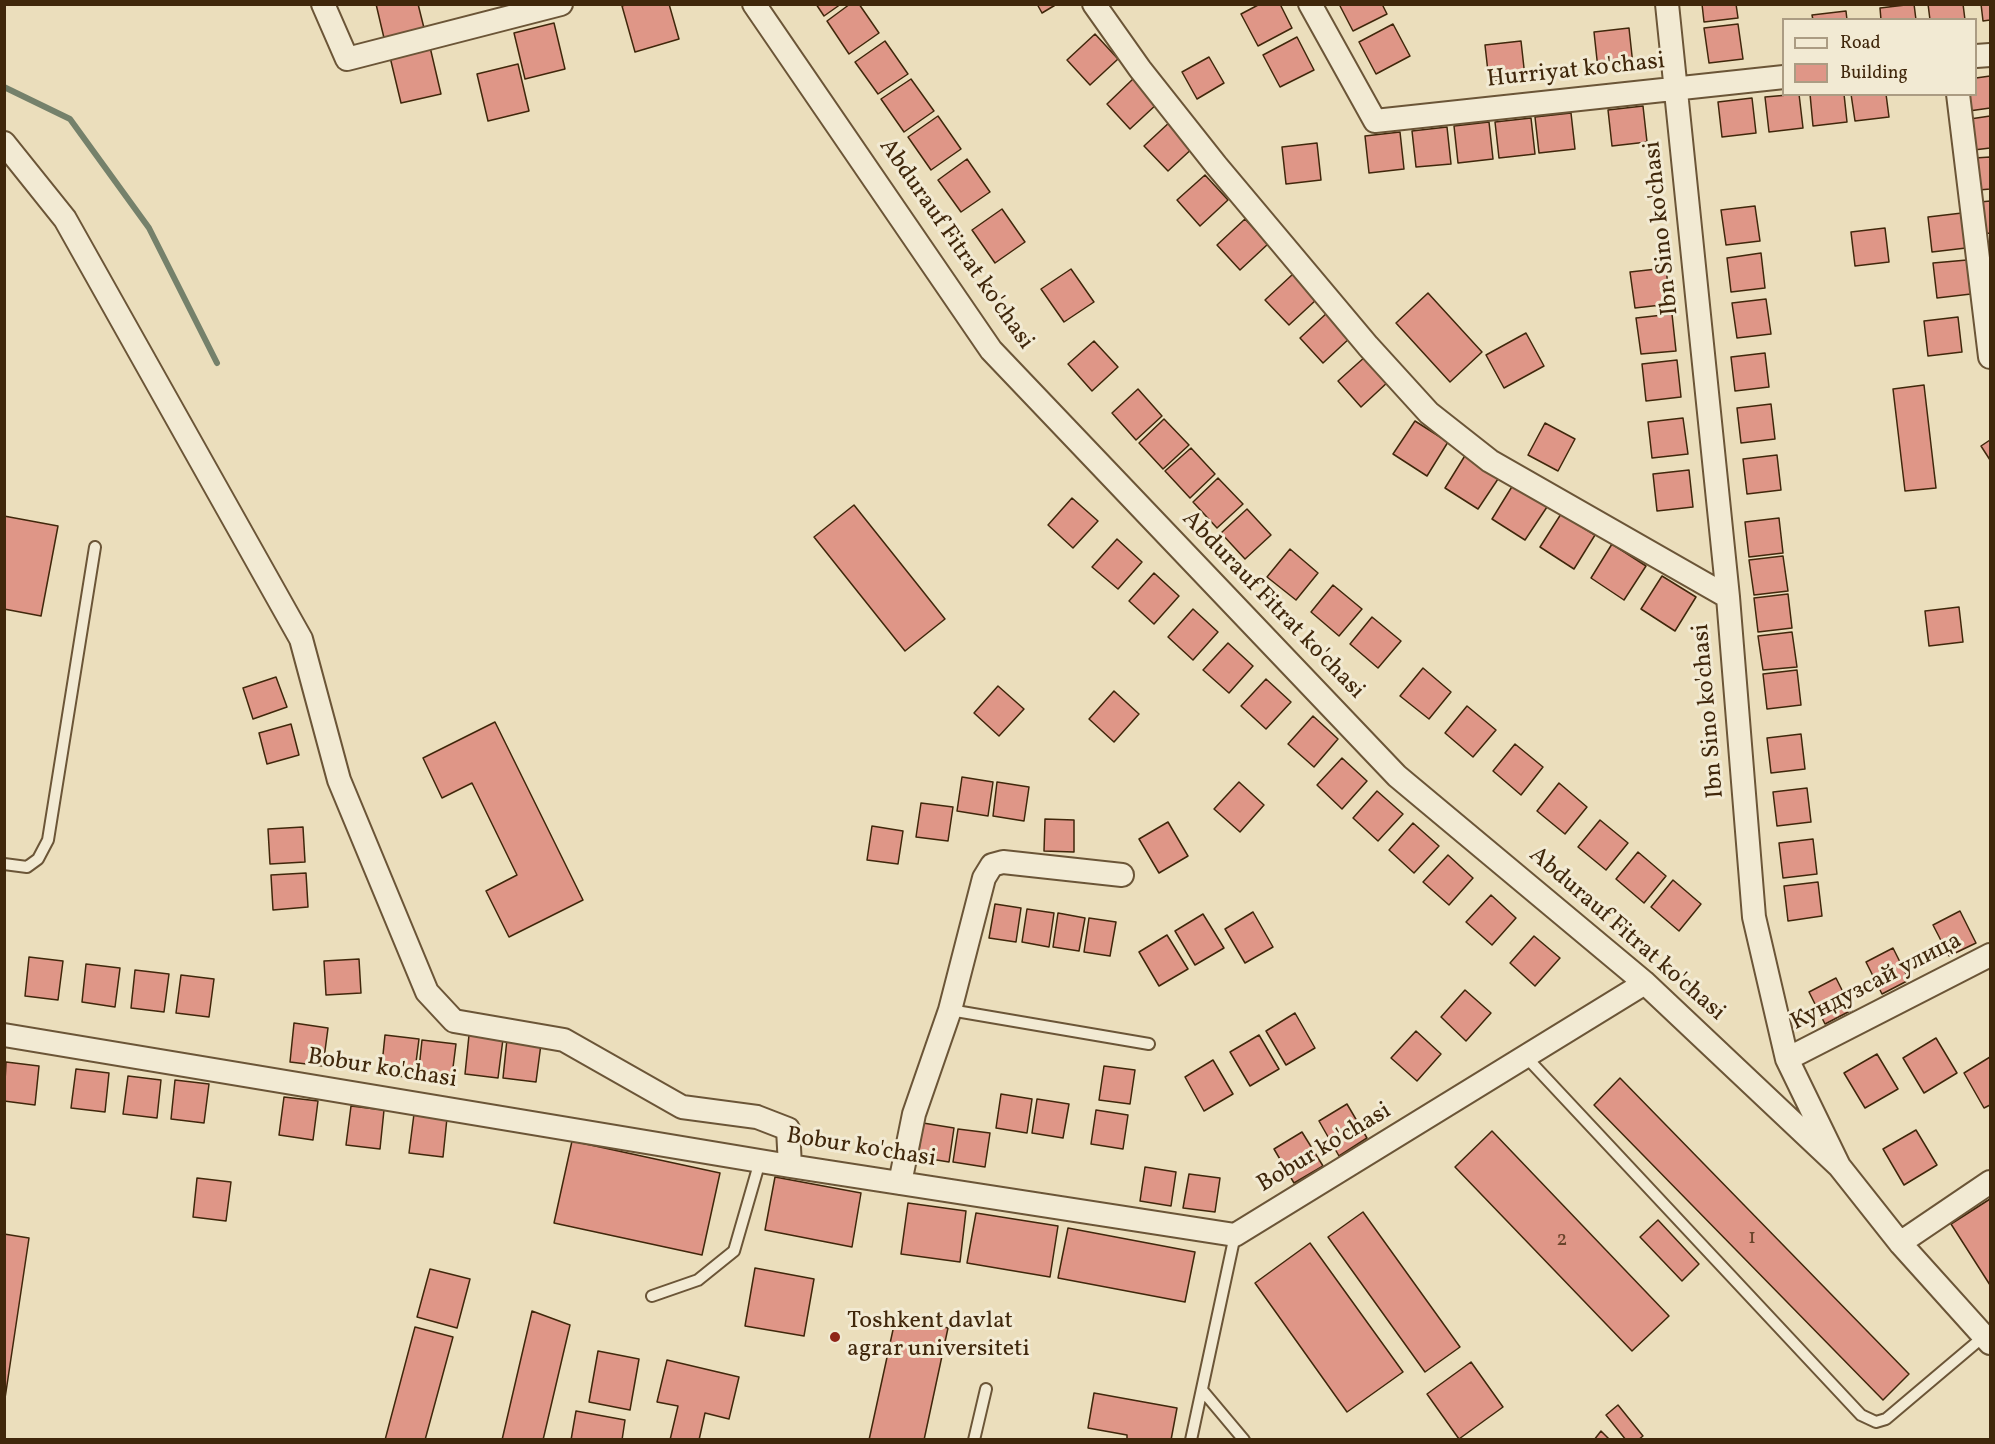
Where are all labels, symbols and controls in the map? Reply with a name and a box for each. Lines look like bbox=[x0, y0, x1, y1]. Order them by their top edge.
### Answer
legend bbox=[1782, 18, 1977, 96]
text: Road bbox=[1840, 31, 1881, 56]
street label: Hurriyat ko'chasi bbox=[1486, 48, 1666, 96]
text: Building bbox=[1840, 61, 1908, 86]
street label: Abdurauf Fitrat ko'chasi bbox=[871, 134, 1039, 356]
street label: Ibn Sino ko'chasi bbox=[1640, 139, 1686, 317]
street label: Abdurauf Fitrat ko'chasi bbox=[1175, 506, 1369, 706]
street label: Ibn Sino ko'chasi bbox=[1688, 623, 1732, 799]
street label: Abdurauf Fitrat ko'chasi bbox=[1522, 842, 1730, 1028]
street label: Кундузсай улица bbox=[1787, 928, 1967, 1038]
street label: Bobur ko'chasi bbox=[305, 1044, 459, 1096]
street label: Bobur ko'chasi bbox=[1253, 1098, 1397, 1200]
street label: Bobur ko'chasi bbox=[784, 1123, 938, 1175]
house number: 1 bbox=[1748, 1226, 1756, 1252]
house number: 2 bbox=[1556, 1228, 1568, 1254]
place label: Toshkent davlat agrar universiteti bbox=[847, 1309, 1030, 1365]
marker: Toshkent davlat agrar universiteti bbox=[828, 1330, 842, 1344]

